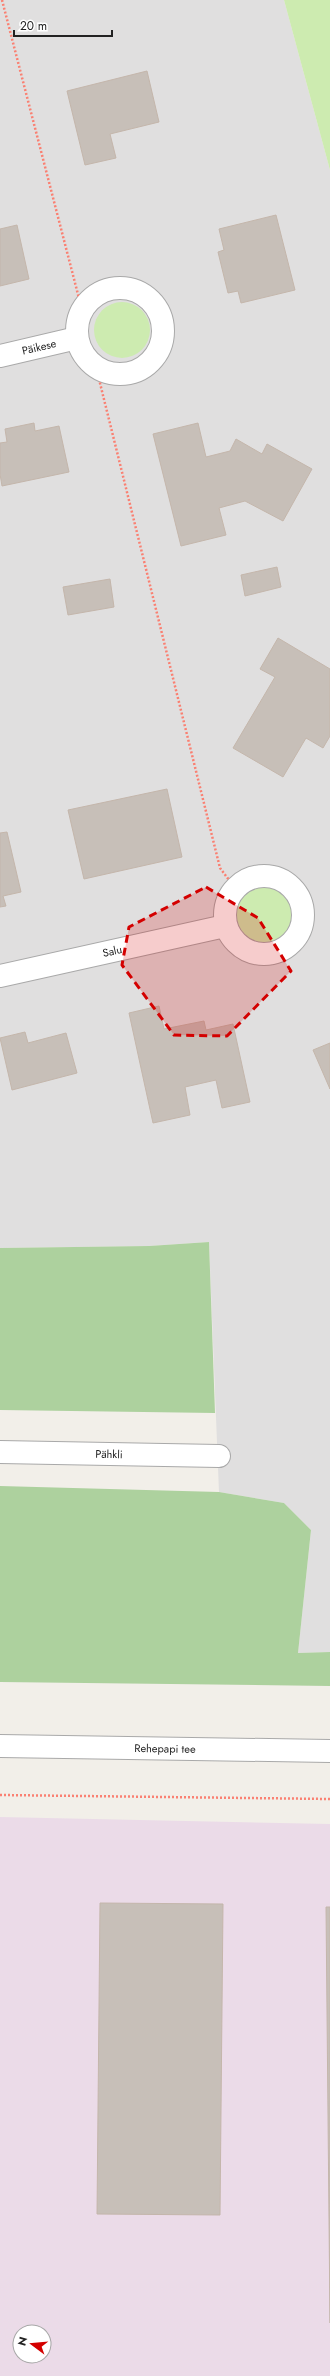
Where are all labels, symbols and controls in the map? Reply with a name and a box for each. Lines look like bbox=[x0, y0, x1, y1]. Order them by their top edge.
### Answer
scale bar bbox=[14, 12, 112, 38]
text: 20 m bbox=[20, 17, 47, 35]
street label: Päikese bbox=[20, 335, 58, 359]
street label: Salu bbox=[101, 941, 124, 961]
street label: Pähkli bbox=[95, 1446, 123, 1462]
street label: Rehepapi tee bbox=[134, 1740, 196, 1757]
north arrow bbox=[12, 2324, 52, 2364]
text: N bbox=[13, 2335, 31, 2348]

